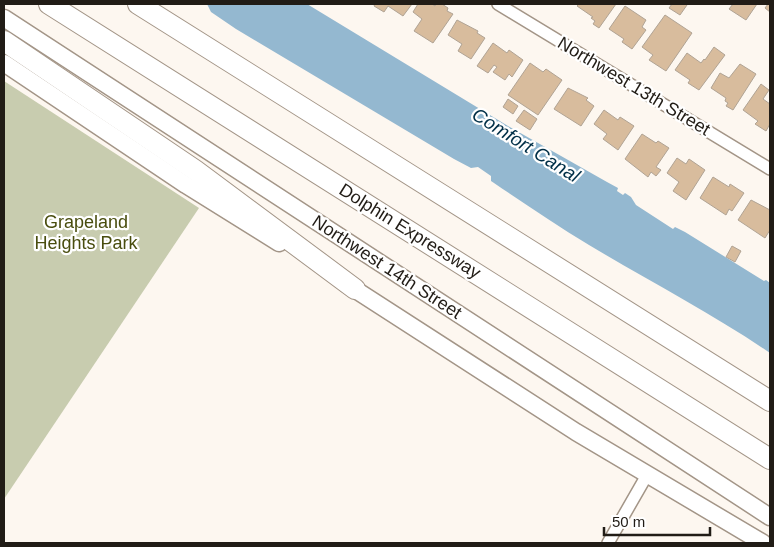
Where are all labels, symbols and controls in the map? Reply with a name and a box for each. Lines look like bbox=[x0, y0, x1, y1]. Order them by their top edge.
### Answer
street label: Northwest 13th Street bbox=[554, 33, 714, 139]
water label: Comfort Canal bbox=[468, 104, 584, 187]
street label: Dolphin Expressway bbox=[336, 179, 484, 283]
street label: Northwest 14th Street bbox=[309, 211, 465, 323]
park label: Grapeland Heights Park bbox=[34, 212, 139, 253]
scale bar bbox=[604, 504, 710, 536]
text: 50 m bbox=[612, 513, 645, 530]

